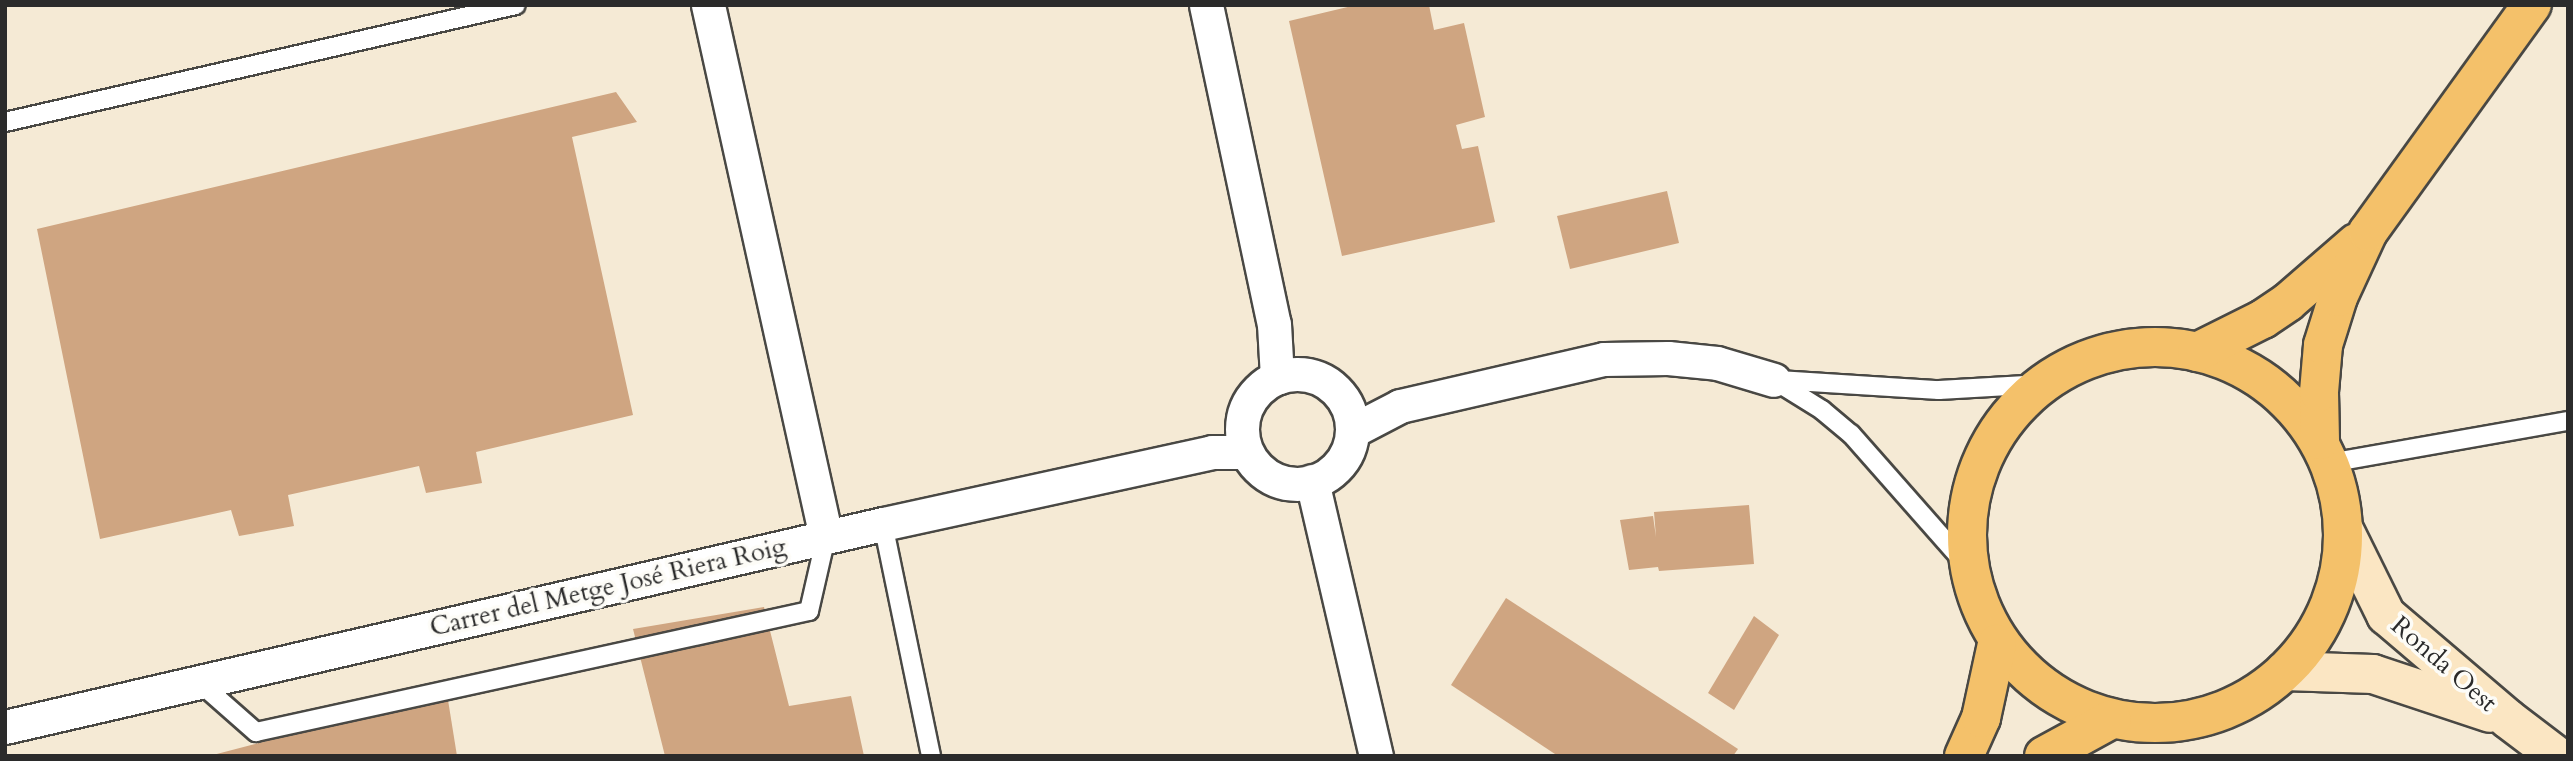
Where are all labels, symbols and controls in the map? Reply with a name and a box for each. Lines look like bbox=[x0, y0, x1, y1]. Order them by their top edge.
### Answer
street label: Carrer del Metge José Riera Roig bbox=[427, 531, 789, 643]
street label: Ronda Oest bbox=[2385, 610, 2503, 718]

